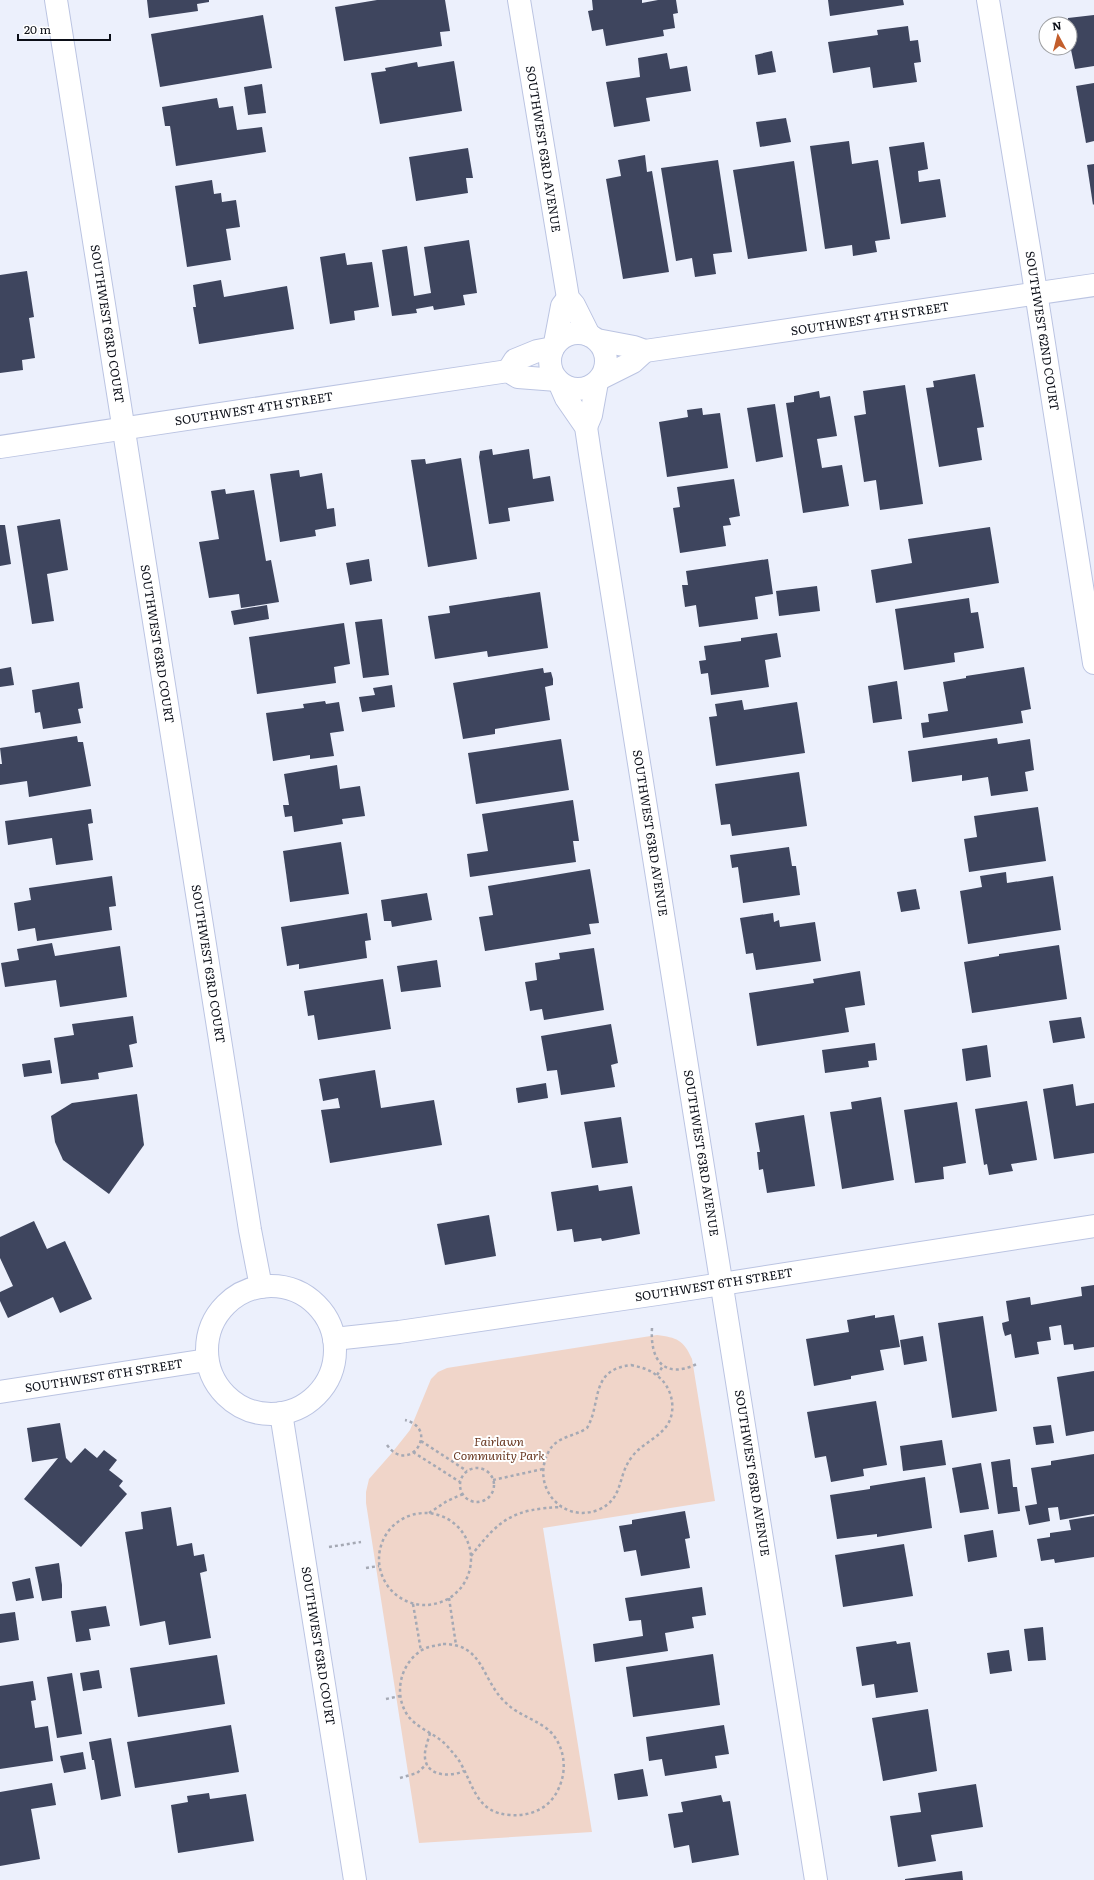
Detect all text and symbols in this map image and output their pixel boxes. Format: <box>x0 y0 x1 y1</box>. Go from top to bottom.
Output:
scale bar <box>18 16 110 42</box>
north arrow <box>1038 16 1078 56</box>
text: N <box>1051 17 1062 34</box>
text: 20 m <box>24 20 51 38</box>
street label: SOUTHWEST 63RD AVENUE <box>522 64 566 234</box>
street label: SOUTHWEST 63RD COURT <box>87 243 129 405</box>
street label: SOUTHWEST 62ND COURT <box>1021 250 1065 412</box>
street label: SOUTHWEST 4TH STREET <box>789 297 950 339</box>
street label: SOUTHWEST 4TH STREET <box>173 387 334 429</box>
street label: SOUTHWEST 63RD COURT <box>137 563 179 725</box>
street label: SOUTHWEST 63RD AVENUE <box>629 748 673 918</box>
street label: SOUTHWEST 63RD COURT <box>188 883 230 1045</box>
street label: SOUTHWEST 63RD AVENUE <box>680 1068 724 1238</box>
street label: SOUTHWEST 6TH STREET <box>633 1263 794 1305</box>
street label: SOUTHWEST 6TH STREET <box>23 1354 184 1396</box>
street label: SOUTHWEST 63RD AVENUE <box>731 1388 775 1558</box>
park label: Fairlawn Community Park <box>453 1432 545 1464</box>
street label: SOUTHWEST 63RD COURT <box>298 1565 340 1727</box>

